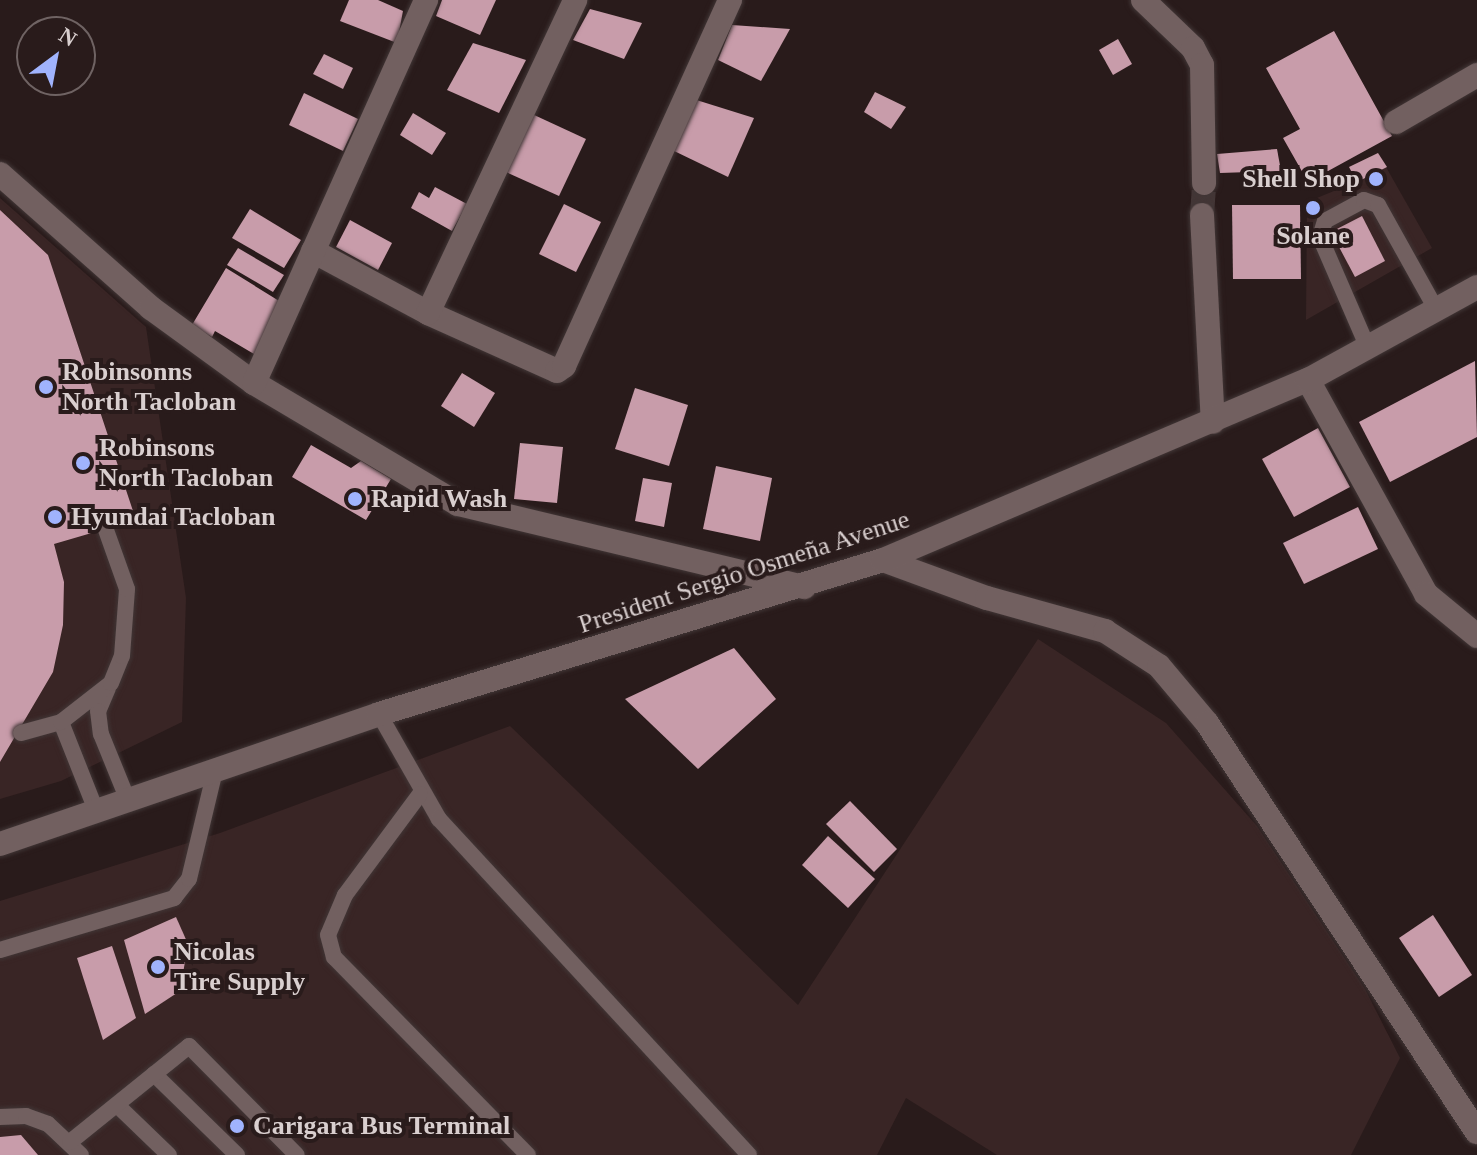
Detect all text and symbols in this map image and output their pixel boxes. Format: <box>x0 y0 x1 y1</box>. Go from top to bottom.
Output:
north arrow <box>16 16 96 96</box>
text: N <box>55 22 81 52</box>
place label: Shell Shop <box>1242 163 1360 195</box>
marker: Shell Shop <box>1367 170 1385 188</box>
marker: Solane <box>1304 199 1322 217</box>
place label: Solane <box>1276 220 1350 252</box>
place label: Robinsonns North Tacloban <box>62 356 237 418</box>
marker: Robinsonns North Tacloban <box>37 378 55 396</box>
place label: Robinsons North Tacloban <box>99 432 274 494</box>
marker: Robinsons North Tacloban <box>74 454 92 472</box>
place label: Rapid Wash <box>371 483 508 515</box>
marker: Rapid Wash <box>346 490 364 508</box>
place label: Hyundai Tacloban <box>71 501 276 533</box>
street label: President Sergio Osmeña Avenue <box>574 503 914 641</box>
marker: Hyundai Tacloban <box>46 508 64 526</box>
place label: Nicolas Tire Supply <box>174 936 305 998</box>
marker: Nicolas Tire Supply <box>149 958 167 976</box>
place label: Carigara Bus Terminal <box>253 1110 511 1142</box>
marker: Carigara Bus Terminal <box>228 1117 246 1135</box>

